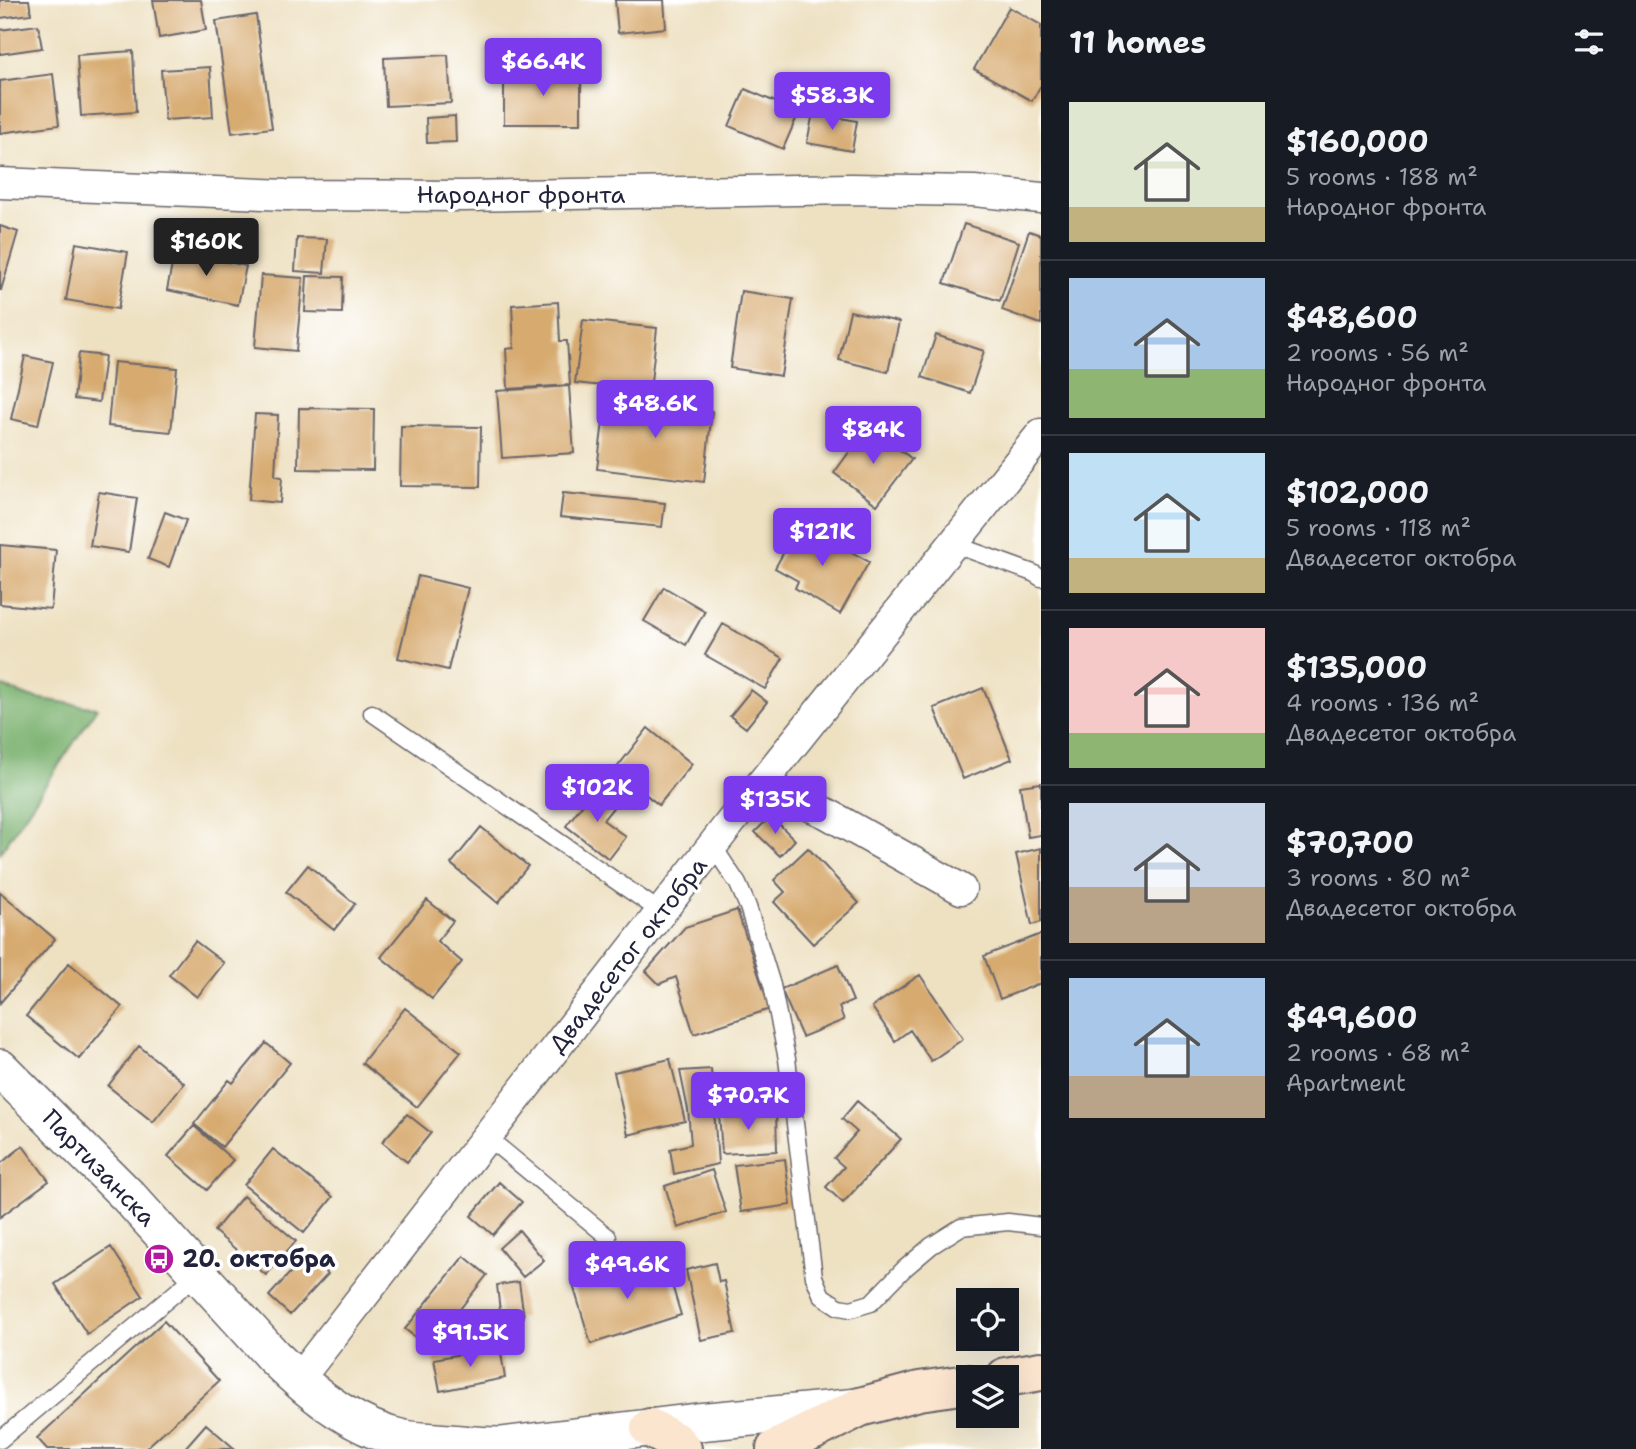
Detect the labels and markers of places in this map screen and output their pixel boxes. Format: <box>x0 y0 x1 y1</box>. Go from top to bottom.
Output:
pin: $66.4K <box>486 38 600 98</box>
pin: $58.3K <box>775 72 889 132</box>
pin: $160K <box>157 218 255 278</box>
pin: $48.6K <box>598 380 712 440</box>
pin: $84K <box>832 406 914 466</box>
pin: $121K <box>773 508 871 568</box>
pin: $102K <box>548 764 646 824</box>
pin: $135K <box>726 776 824 836</box>
pin: $70.7K <box>691 1072 805 1132</box>
bus stop icon: 20. октобра <box>142 1242 176 1276</box>
pin: $49.6K <box>570 1242 684 1301</box>
place label: 20. октобра <box>182 1243 336 1275</box>
pin: $91.5K <box>413 1310 527 1369</box>

